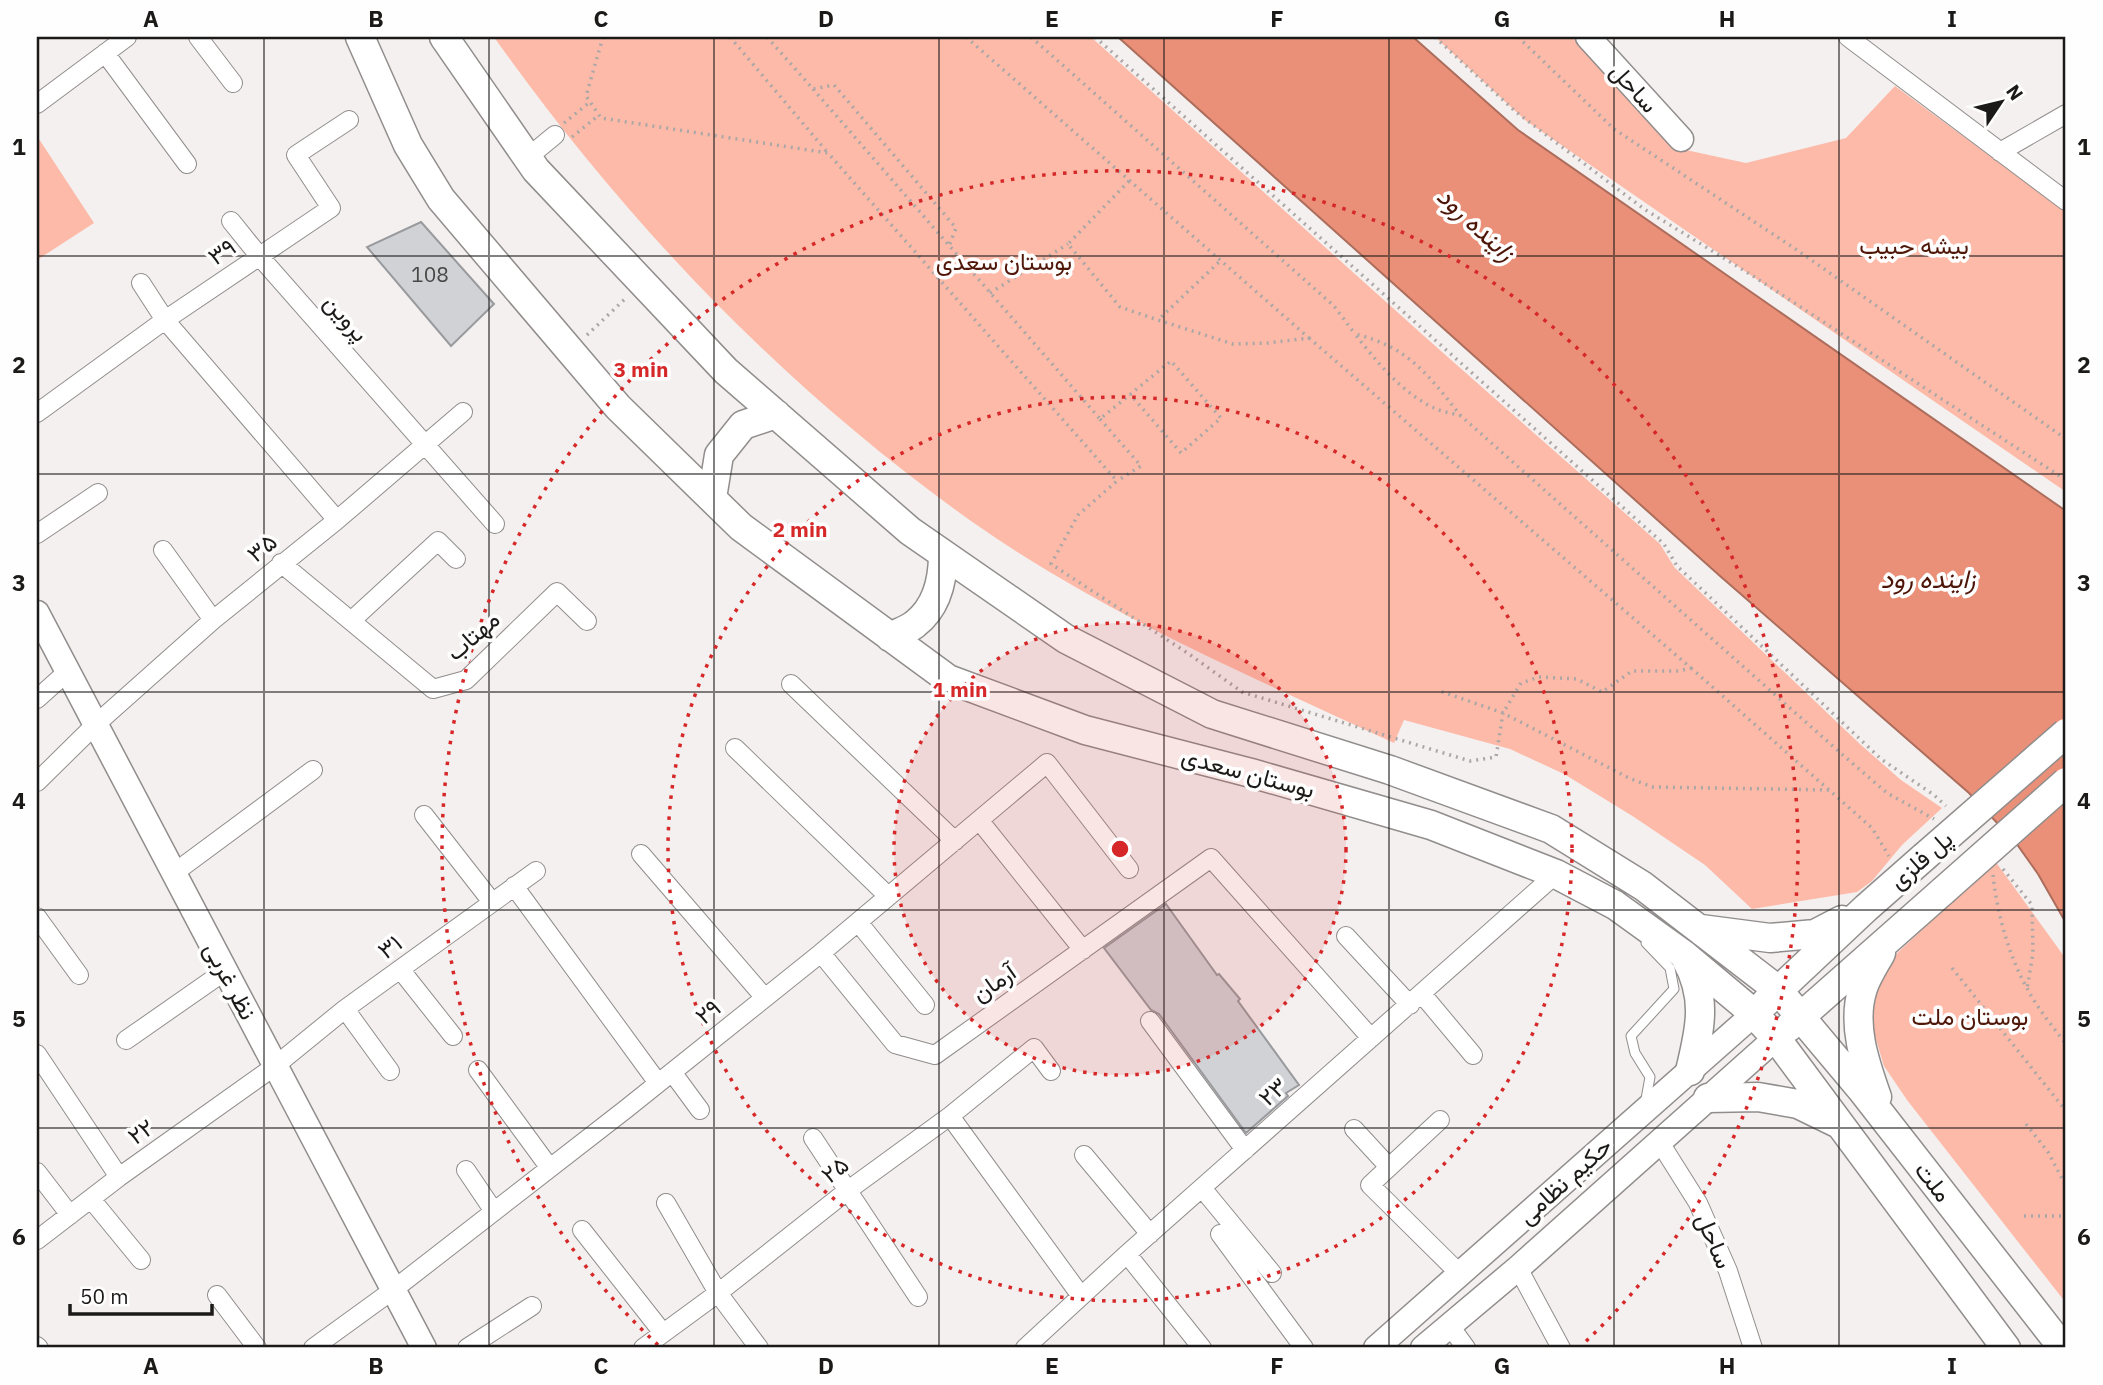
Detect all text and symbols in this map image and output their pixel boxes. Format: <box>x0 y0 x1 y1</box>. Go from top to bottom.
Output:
text: A <box>143 3 159 33</box>
text: B <box>368 3 384 33</box>
text: C <box>594 3 609 33</box>
text: D <box>818 3 834 33</box>
text: E <box>1045 3 1059 33</box>
text: F <box>1270 3 1284 33</box>
text: G <box>1494 3 1510 33</box>
text: H <box>1719 3 1735 33</box>
text: I <box>1947 3 1957 33</box>
street label: ساحل <box>1604 55 1666 119</box>
north arrow <box>1966 66 2036 136</box>
text: N <box>2001 80 2029 105</box>
text: 1 <box>12 131 26 161</box>
text: 1 <box>2077 131 2091 161</box>
water label: زاینده رود <box>1430 179 1524 269</box>
park label: بیشه حبیب <box>1859 229 1969 261</box>
street label: ۳۹ <box>201 230 242 272</box>
park label: بوستان سعدی <box>936 245 1072 277</box>
house number: 108 <box>411 260 449 288</box>
street label: پروین <box>316 287 376 349</box>
text: 2 <box>12 349 26 379</box>
text: 2 <box>2077 349 2091 379</box>
text: 3 min <box>614 355 668 383</box>
text: 2 min <box>773 515 827 543</box>
street label: ۳۵ <box>240 525 283 569</box>
water label: زاینده رود <box>1881 561 1976 595</box>
text: 3 <box>12 567 26 597</box>
text: 3 <box>2077 567 2091 597</box>
street label: مهتاب <box>439 603 506 667</box>
text: 1 min <box>933 675 987 703</box>
street label: بوستان سعدی <box>1178 739 1318 805</box>
text: 4 <box>12 785 26 815</box>
text: 4 <box>2077 785 2091 815</box>
street label: پل فلزی <box>1882 823 1960 897</box>
centre of rings <box>1108 837 1132 861</box>
street label: ۳۱ <box>371 927 408 966</box>
street label: نظر غربی <box>197 936 265 1025</box>
street label: آرمان <box>965 954 1024 1009</box>
street label: ۲۹ <box>688 991 727 1031</box>
park label: بوستان ملت <box>1912 1000 2028 1032</box>
text: 5 <box>12 1003 26 1033</box>
text: 5 <box>2077 1003 2091 1033</box>
street label: ۲۳ <box>1251 1070 1294 1113</box>
street label: ۲۲ <box>121 1111 160 1151</box>
street label: حکیم نظامی <box>1510 1130 1619 1232</box>
street label: ۲۵ <box>814 1148 855 1190</box>
street label: ملت <box>1908 1155 1960 1208</box>
street label: ساحل <box>1689 1208 1741 1273</box>
text: 6 <box>12 1221 26 1251</box>
text: 6 <box>2077 1221 2091 1251</box>
scale bar <box>70 1273 212 1317</box>
text: 50 m <box>80 1282 129 1310</box>
text: A <box>143 1350 159 1380</box>
text: B <box>368 1350 384 1380</box>
text: C <box>594 1350 609 1380</box>
text: D <box>818 1350 834 1380</box>
text: E <box>1045 1350 1059 1380</box>
text: F <box>1270 1350 1284 1380</box>
text: G <box>1494 1350 1510 1380</box>
text: H <box>1719 1350 1735 1380</box>
text: I <box>1947 1350 1957 1380</box>

